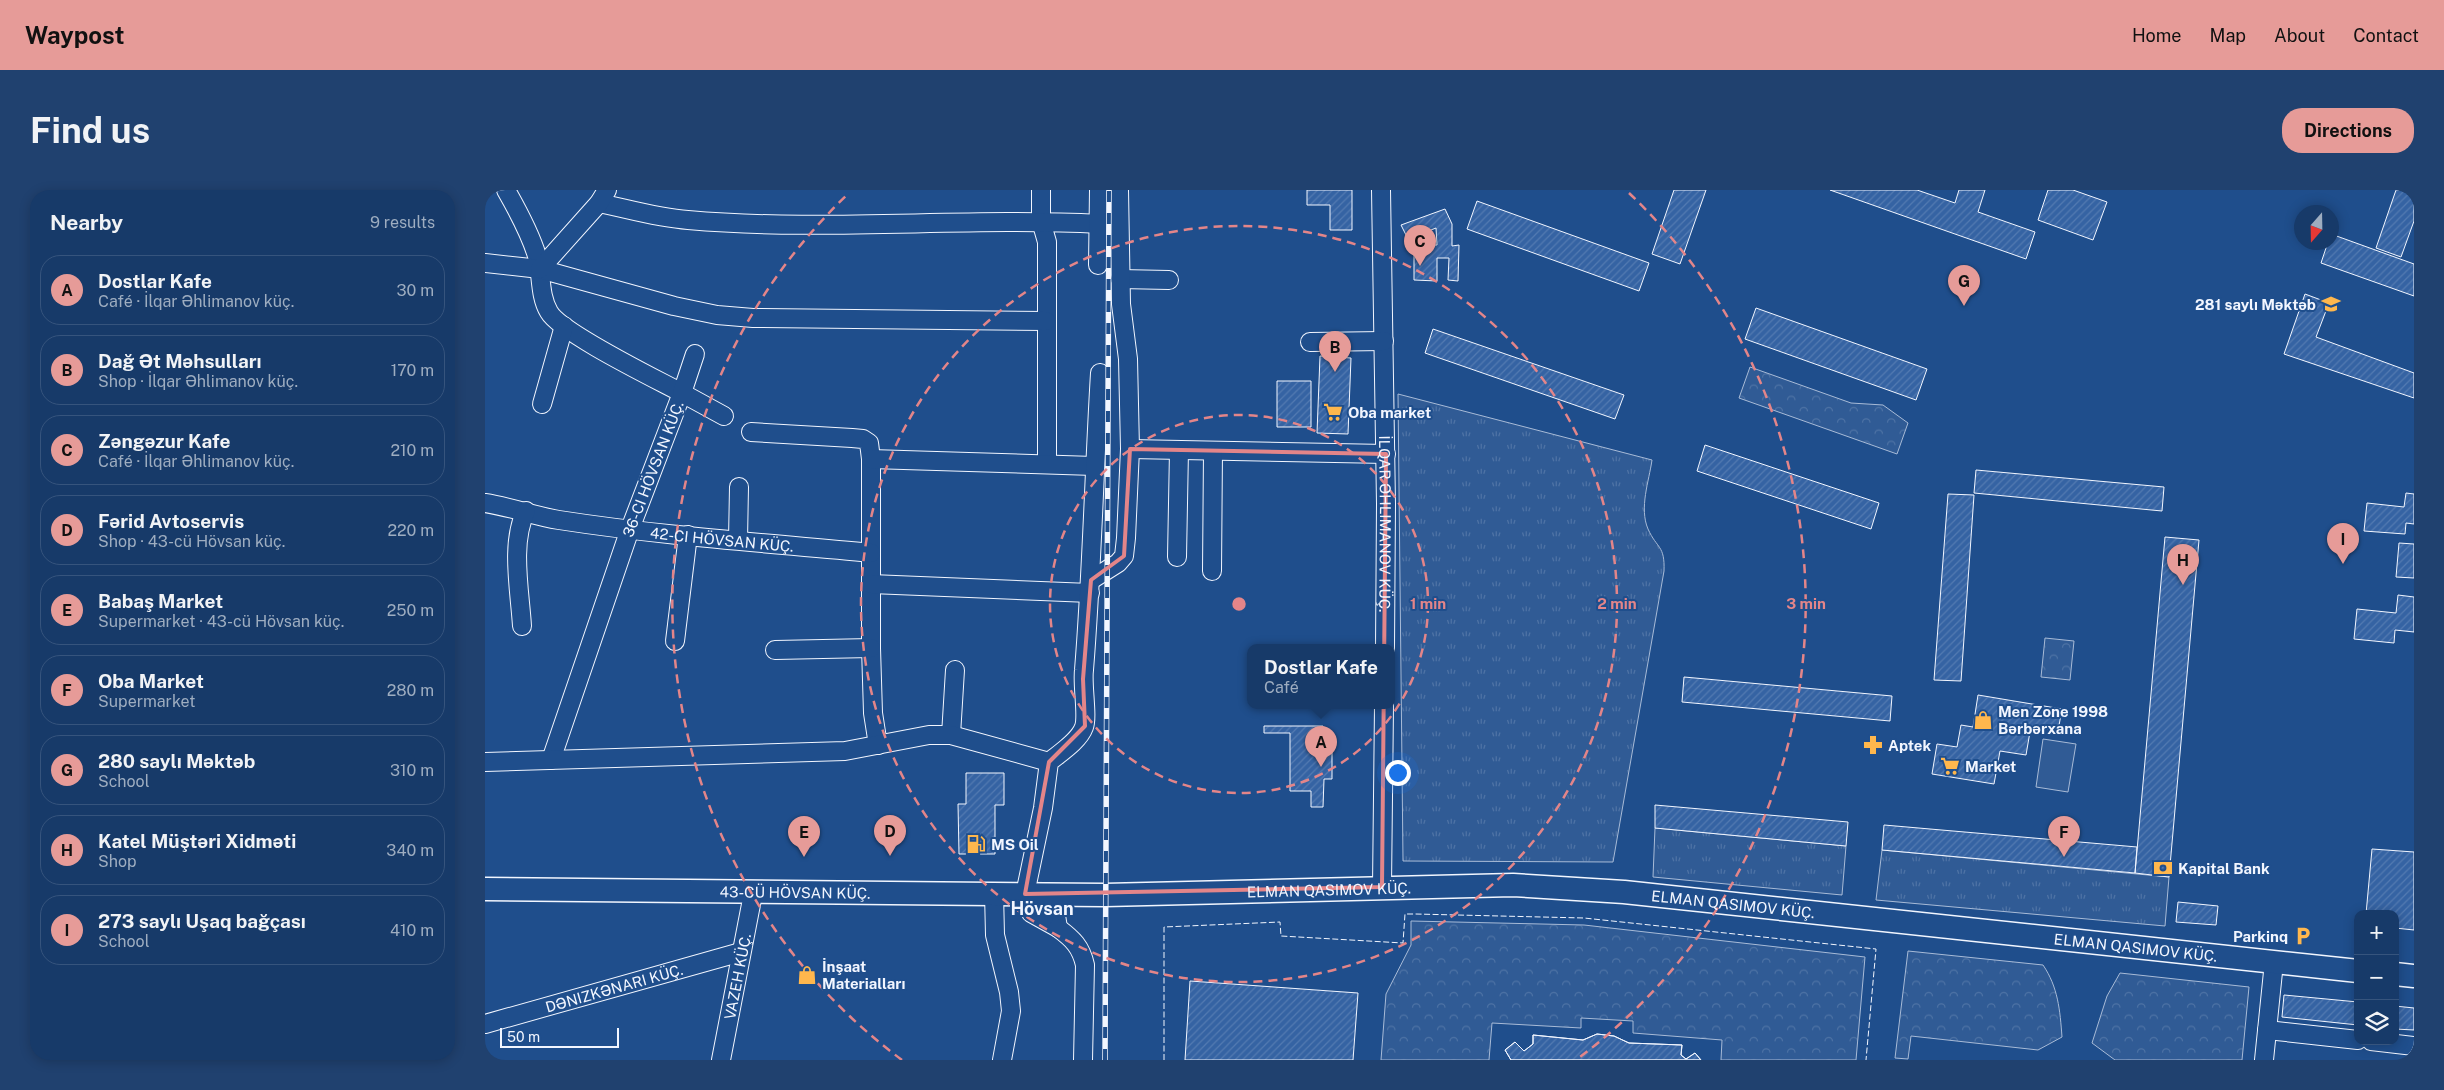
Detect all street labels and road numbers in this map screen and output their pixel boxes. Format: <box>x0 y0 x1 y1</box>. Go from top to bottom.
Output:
street label: 36-CI HÖVSAN KÜÇ. <box>618 398 687 539</box>
street label: İLQAR ƏHLIMANOV KÜÇ. <box>1376 435 1395 613</box>
street label: 42-CI HÖVSAN KÜÇ. <box>649 524 794 554</box>
street label: ELMAN QASIMOV KÜÇ. <box>1247 878 1411 900</box>
street label: 43-CÜ HÖVSAN KÜÇ. <box>720 882 870 901</box>
street label: ELMAN QASIMOV KÜÇ. <box>1650 886 1816 921</box>
street label: ELMAN QASIMOV KÜÇ. <box>2053 930 2218 964</box>
street label: VAZEH KÜÇ. <box>720 932 754 1021</box>
street label: DƏNIZKƏNARI KÜÇ. <box>543 960 685 1015</box>

